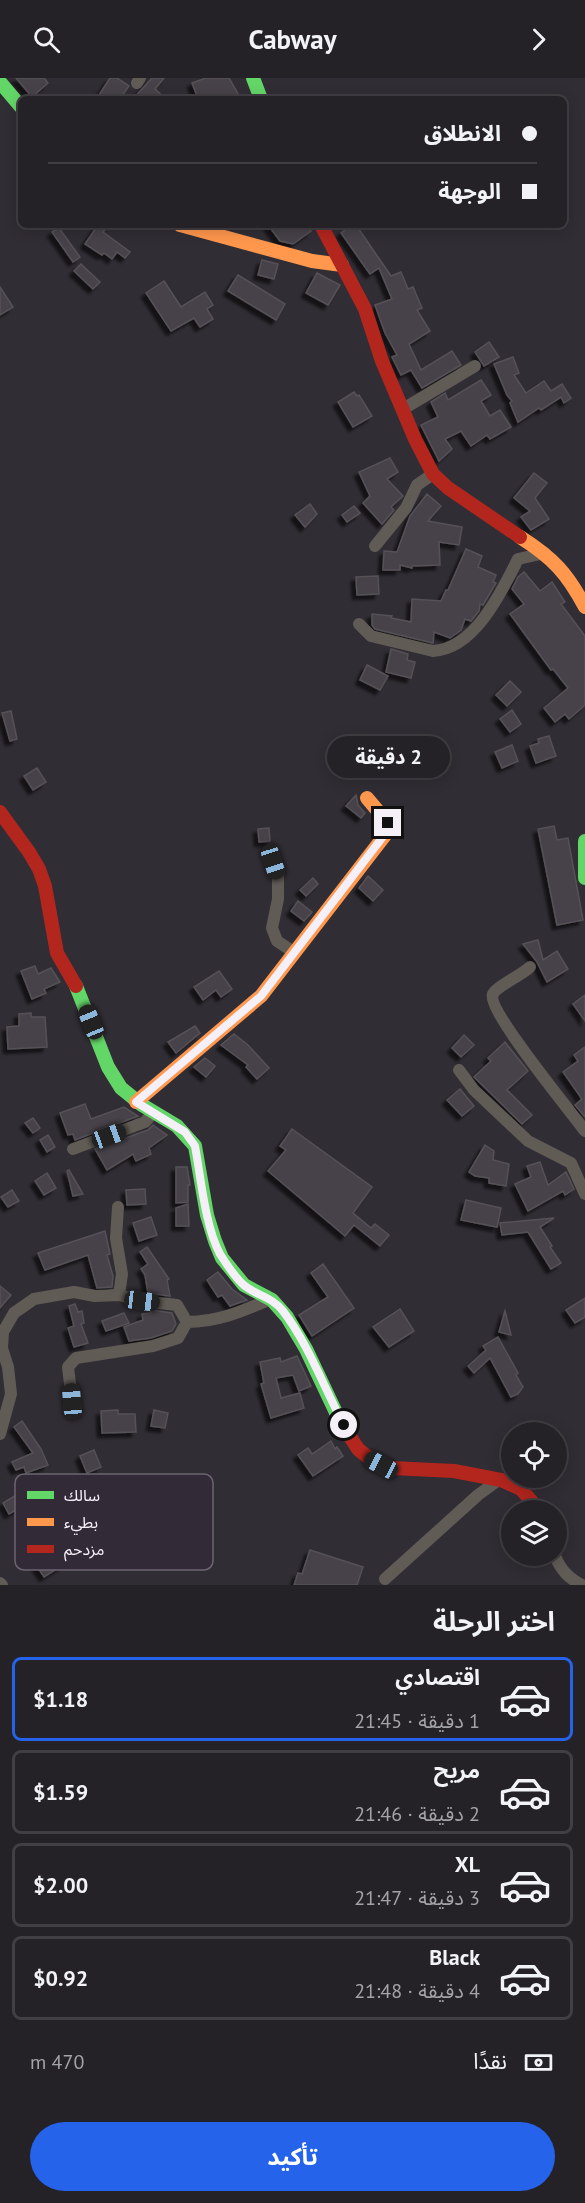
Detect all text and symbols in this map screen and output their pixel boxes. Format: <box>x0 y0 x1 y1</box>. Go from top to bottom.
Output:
text: Cabway <box>248 22 337 56</box>
icon: search <box>30 23 63 56</box>
icon: forward <box>522 23 555 56</box>
text: الانطلاق <box>424 119 501 147</box>
text: الوجهة <box>438 177 501 205</box>
callout: 2 دقيقة <box>326 736 450 778</box>
text: 2 دقيقة <box>355 744 422 770</box>
route end <box>374 809 401 836</box>
car <box>259 842 287 882</box>
car <box>76 1002 106 1042</box>
car <box>89 1121 129 1151</box>
car <box>123 1290 161 1312</box>
car <box>61 1382 83 1420</box>
route start <box>330 1411 357 1438</box>
map controls <box>501 1422 567 1566</box>
button: locate <box>501 1422 567 1488</box>
car <box>361 1449 401 1481</box>
legend <box>15 1474 213 1570</box>
text: سالك <box>64 1485 100 1505</box>
button: layers <box>501 1500 567 1566</box>
text: بطيء <box>64 1512 98 1535</box>
text: مزدحم <box>64 1539 104 1562</box>
text: اختر الرحلة <box>433 1604 555 1638</box>
text: اقتصادي <box>395 1663 480 1691</box>
icon: car <box>498 1672 552 1726</box>
text: $1.18 <box>33 1685 88 1713</box>
text: 1 دقيقة · 21:45 <box>354 1708 480 1734</box>
text: مريح <box>434 1756 480 1784</box>
icon: car <box>498 1765 552 1819</box>
text: $1.59 <box>33 1778 88 1806</box>
text: 2 دقيقة · 21:46 <box>354 1801 480 1827</box>
text: XL <box>455 1850 480 1878</box>
icon: car <box>498 1858 552 1912</box>
text: $2.00 <box>33 1871 88 1899</box>
text: 3 دقيقة · 21:47 <box>354 1885 480 1911</box>
text: Black <box>429 1943 480 1971</box>
icon: car <box>498 1951 552 2005</box>
text: $0.92 <box>33 1964 88 1992</box>
text: 4 دقيقة · 21:48 <box>354 1978 480 2004</box>
icon: cash <box>522 2046 555 2079</box>
text: نقدًا <box>473 2047 507 2075</box>
text: 470 m <box>30 2049 84 2075</box>
button: تأكيد <box>30 2122 555 2191</box>

